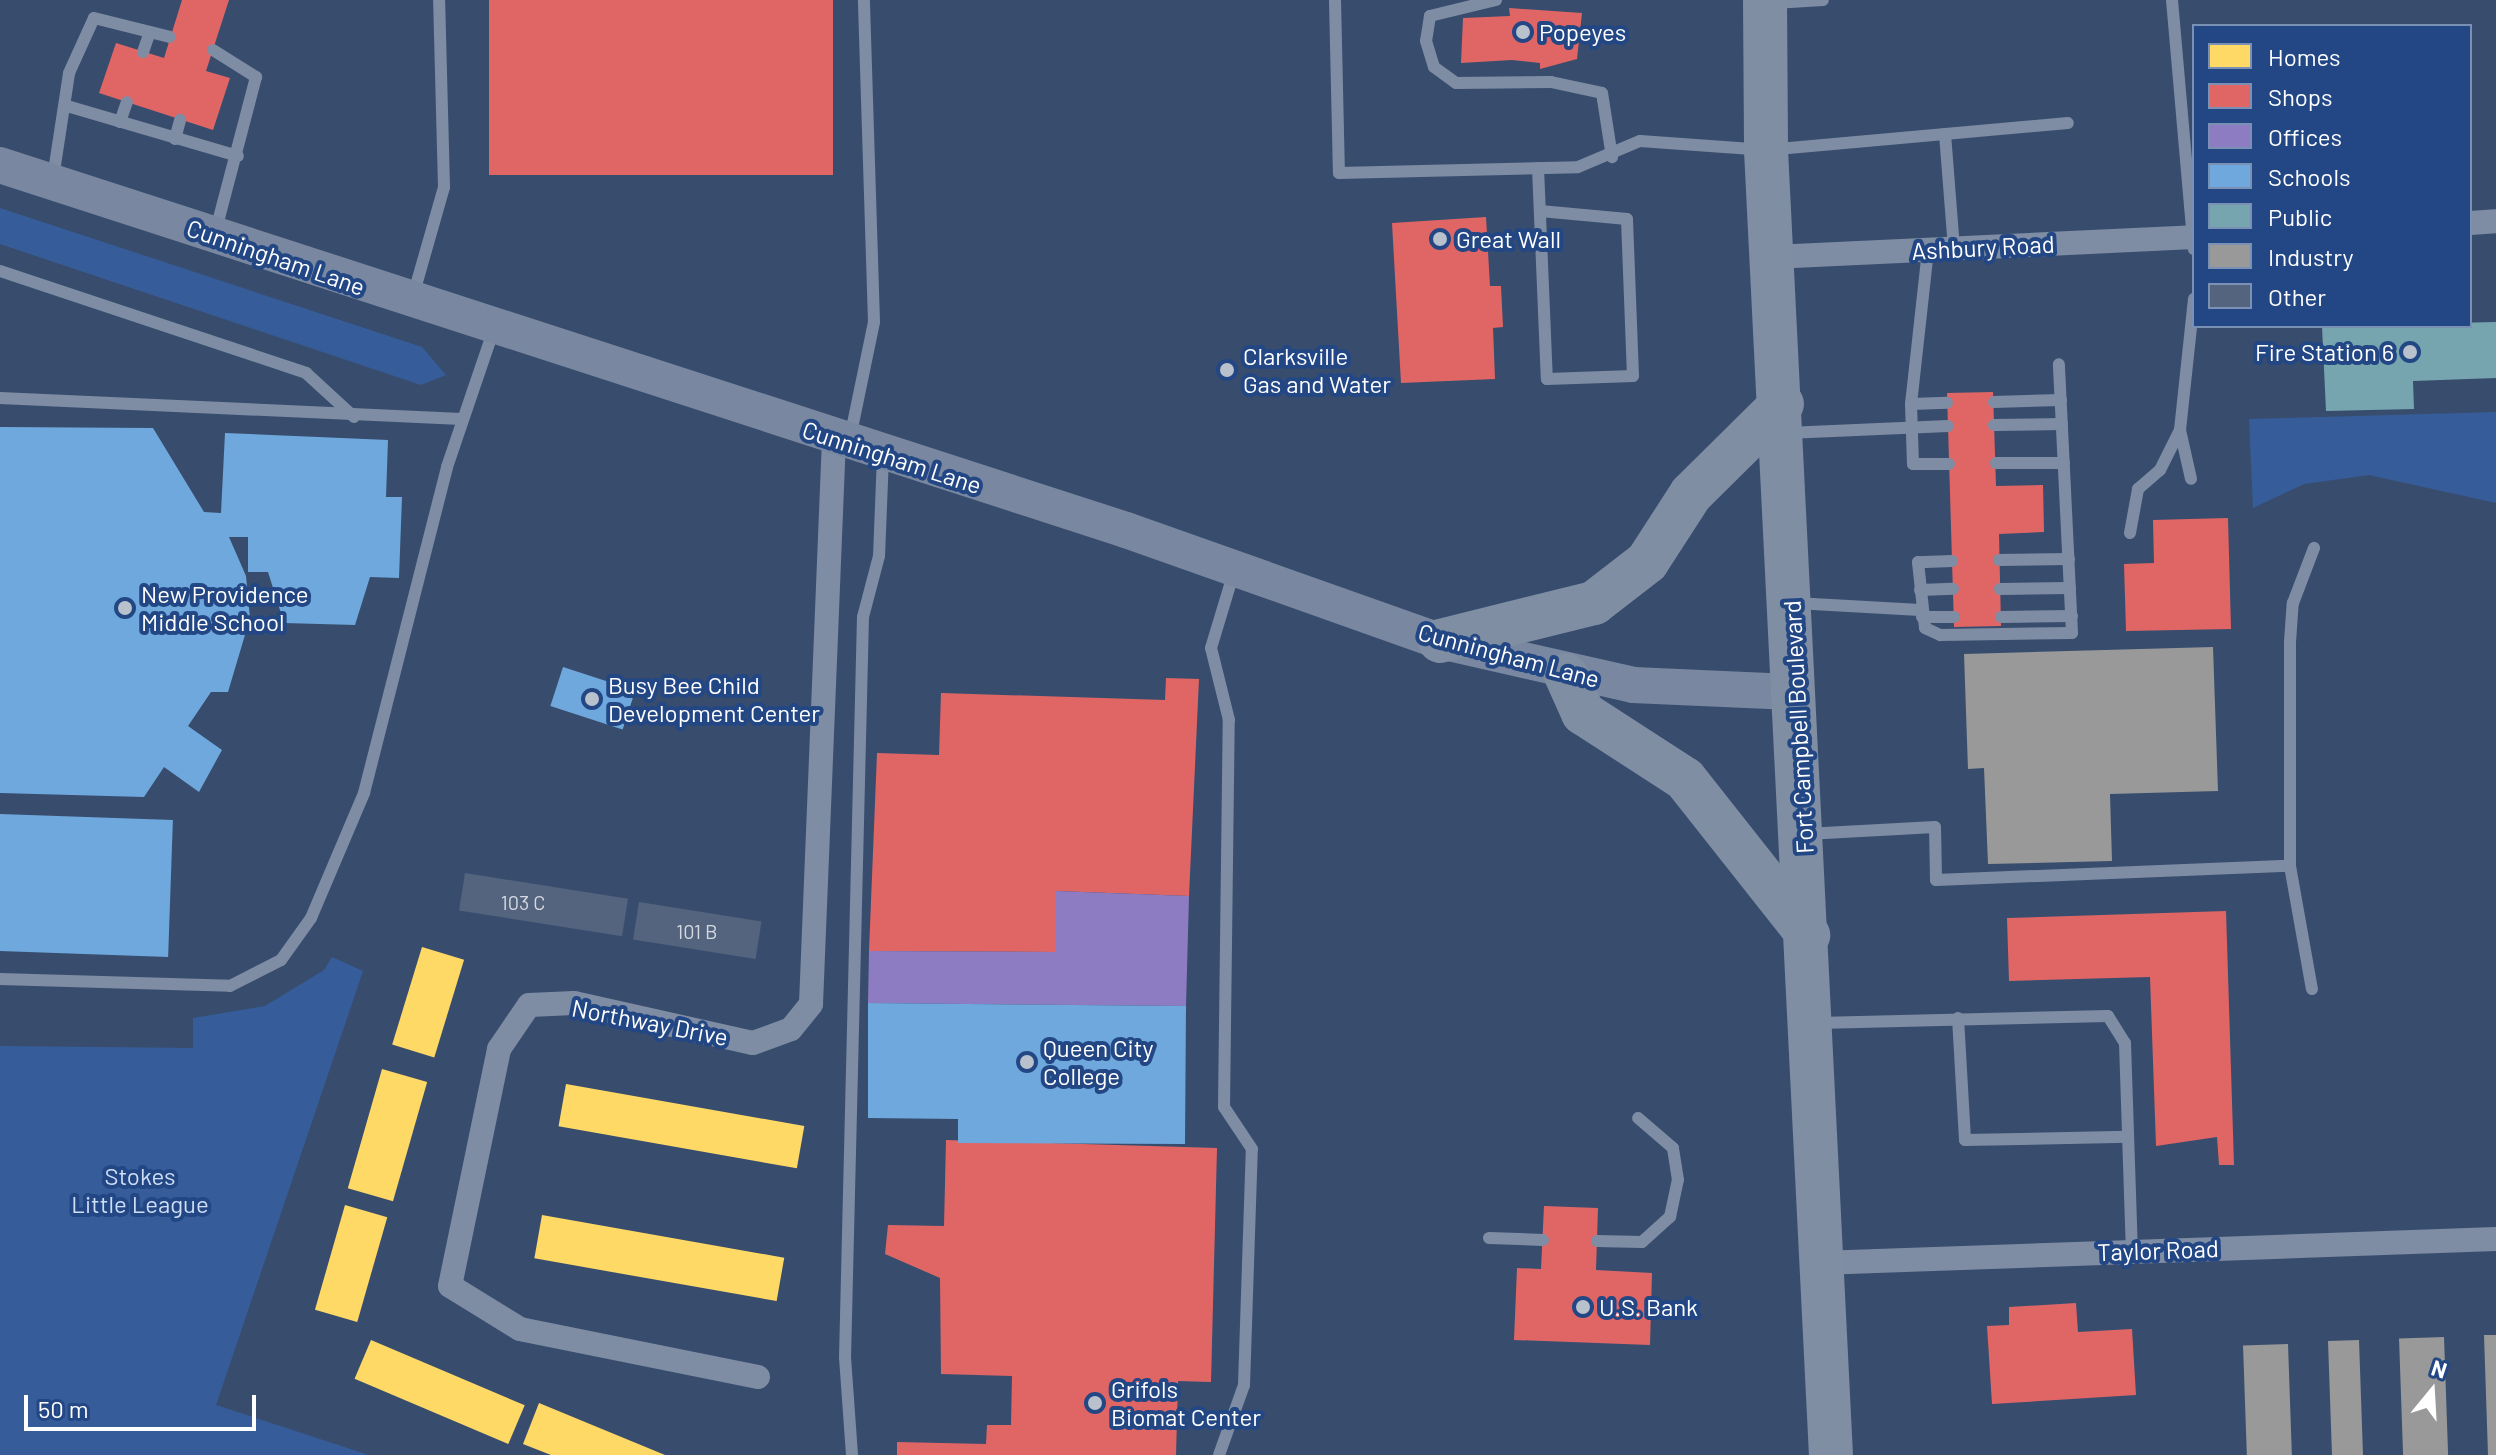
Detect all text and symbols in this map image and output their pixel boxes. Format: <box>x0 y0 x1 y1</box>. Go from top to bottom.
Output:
place label: Popeyes <box>1539 18 1626 46</box>
marker: Popeyes <box>1514 23 1532 41</box>
legend <box>2192 24 2472 328</box>
text: Homes <box>2268 42 2341 71</box>
text: Shops <box>2268 82 2333 111</box>
text: Offices <box>2268 122 2342 151</box>
text: Schools <box>2268 162 2351 191</box>
text: Public <box>2268 202 2332 231</box>
street label: Cunningham Lane <box>183 213 369 301</box>
place label: Great Wall <box>1456 225 1561 253</box>
street label: Ashbury Road <box>1911 229 2055 265</box>
marker: Great Wall <box>1431 230 1449 248</box>
text: Industry <box>2268 242 2354 271</box>
text: Other <box>2268 282 2326 311</box>
place label: Fire Station 6 <box>2255 338 2394 366</box>
place label: Clarksville Gas and Water <box>1243 342 1391 398</box>
marker: Fire Station 6 <box>2401 343 2419 361</box>
marker: Clarksville Gas and Water <box>1218 361 1236 379</box>
street label: Cunningham Lane <box>799 414 985 500</box>
place label: New Providence Middle School <box>141 580 309 636</box>
marker: New Providence Middle School <box>116 599 134 617</box>
street label: Fort Campbell Boulevard <box>1777 600 1819 854</box>
street label: Cunningham Lane <box>1415 617 1603 693</box>
place label: Busy Bee Child Development Center <box>608 671 820 727</box>
marker: Busy Bee Child Development Center <box>583 690 601 708</box>
house number: 103 C <box>501 890 545 914</box>
house number: 101 B <box>676 919 718 943</box>
street label: Northway Drive <box>570 993 730 1051</box>
place label: Queen City College <box>1043 1034 1153 1090</box>
marker: Queen City College <box>1018 1053 1036 1071</box>
park label: Stokes Little League <box>71 1162 209 1218</box>
street label: Taylor Road <box>2097 1233 2219 1267</box>
place label: U.S. Bank <box>1599 1293 1698 1321</box>
marker: U.S. Bank <box>1574 1298 1592 1316</box>
north arrow <box>2392 1351 2472 1431</box>
text: N <box>2428 1354 2450 1383</box>
place label: Grifols Biomat Center <box>1111 1375 1261 1431</box>
scale bar <box>28 1379 260 1429</box>
text: 50 m <box>38 1394 89 1423</box>
marker: Grifols Biomat Center <box>1086 1394 1104 1412</box>

